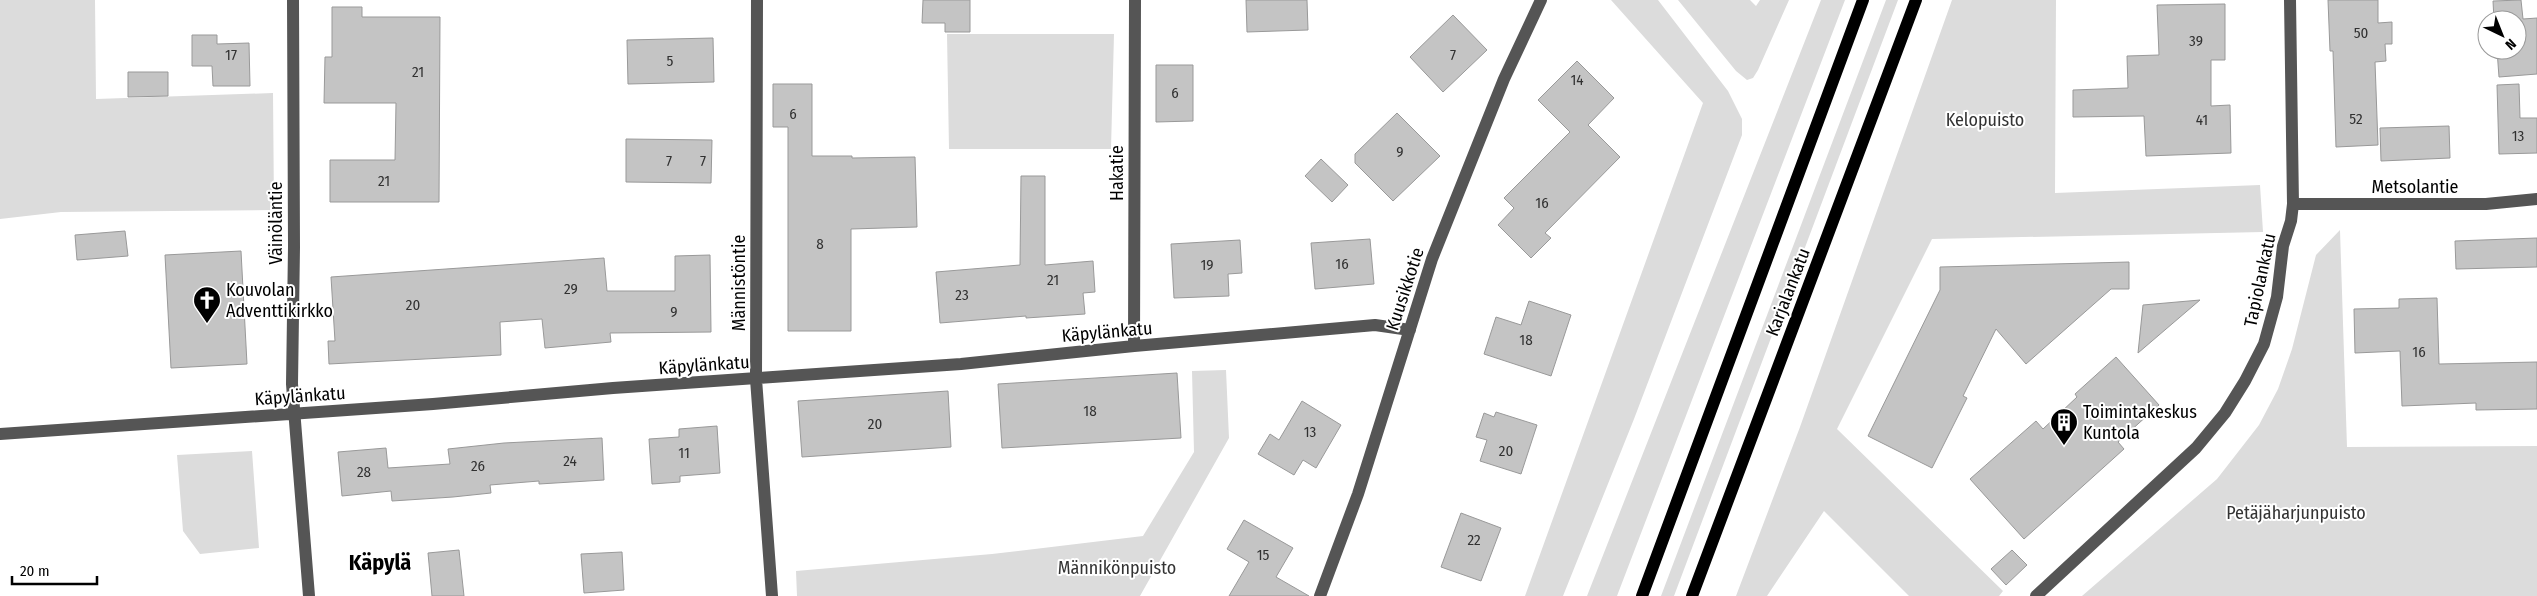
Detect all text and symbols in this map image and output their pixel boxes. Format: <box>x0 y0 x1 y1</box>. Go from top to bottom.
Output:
north arrow <box>2477 10 2527 60</box>
house number: 50 <box>2354 24 2368 42</box>
house number: 39 <box>2189 32 2203 50</box>
text: N <box>2502 35 2519 53</box>
house number: 17 <box>225 46 237 64</box>
house number: 7 <box>1450 46 1456 64</box>
house number: 5 <box>667 52 674 70</box>
house number: 21 <box>412 63 424 81</box>
house number: 14 <box>1570 71 1584 89</box>
house number: 6 <box>1171 84 1179 102</box>
house number: 6 <box>789 105 797 123</box>
park label: Kelopuisto <box>1946 109 2024 131</box>
house number: 52 <box>2349 110 2363 128</box>
house number: 41 <box>2196 111 2208 129</box>
house number: 13 <box>2512 127 2525 145</box>
house number: 9 <box>1396 143 1404 161</box>
street label: Hakatie <box>1106 145 1128 201</box>
house number: 7 <box>666 152 672 170</box>
house number: 7 <box>700 152 706 170</box>
house number: 21 <box>378 172 390 190</box>
street label: Metsolantie <box>2371 176 2459 198</box>
street label: Väinöläntie <box>265 181 287 265</box>
house number: 16 <box>1535 194 1549 212</box>
street label: Tapiolankatu <box>2239 231 2281 329</box>
street label: Männistöntie <box>728 235 750 331</box>
house number: 8 <box>816 235 824 253</box>
street label: Kuusikkotie <box>1381 245 1429 333</box>
street label: Karjalankatu <box>1761 245 1815 339</box>
house number: 16 <box>1335 255 1349 273</box>
house number: 19 <box>1200 256 1214 274</box>
house number: 21 <box>1047 271 1059 289</box>
place label: Kouvolan Adventtikirkko <box>226 279 333 322</box>
house number: 29 <box>564 280 578 298</box>
church icon: Kouvolan Adventtikirkko <box>192 285 222 324</box>
house number: 23 <box>955 286 969 304</box>
house number: 20 <box>406 296 420 314</box>
house number: 9 <box>670 303 678 321</box>
street label: Käpylänkatu <box>1061 317 1153 347</box>
house number: 18 <box>1519 331 1533 349</box>
house number: 16 <box>2412 343 2426 361</box>
street label: Käpylänkatu <box>658 351 750 379</box>
street label: Käpylänkatu <box>254 382 346 410</box>
place label: Toimintakeskus Kuntola <box>2083 401 2197 444</box>
house number: 18 <box>1083 402 1097 420</box>
building icon: Toimintakeskus Kuntola <box>2049 407 2079 446</box>
house number: 20 <box>868 415 882 433</box>
house number: 13 <box>1304 423 1317 441</box>
house number: 20 <box>1499 442 1513 460</box>
house number: 11 <box>678 444 690 462</box>
house number: 24 <box>563 452 577 470</box>
house number: 26 <box>471 457 485 475</box>
house number: 28 <box>357 463 371 481</box>
park label: Petäjäharjunpuisto <box>2226 502 2366 524</box>
house number: 22 <box>1467 531 1481 549</box>
house number: 15 <box>1257 546 1269 564</box>
district label: Käpylä <box>349 549 411 576</box>
scale bar <box>12 554 98 586</box>
park label: Männikönpuisto <box>1058 557 1176 579</box>
text: 20 m <box>20 562 50 580</box>

